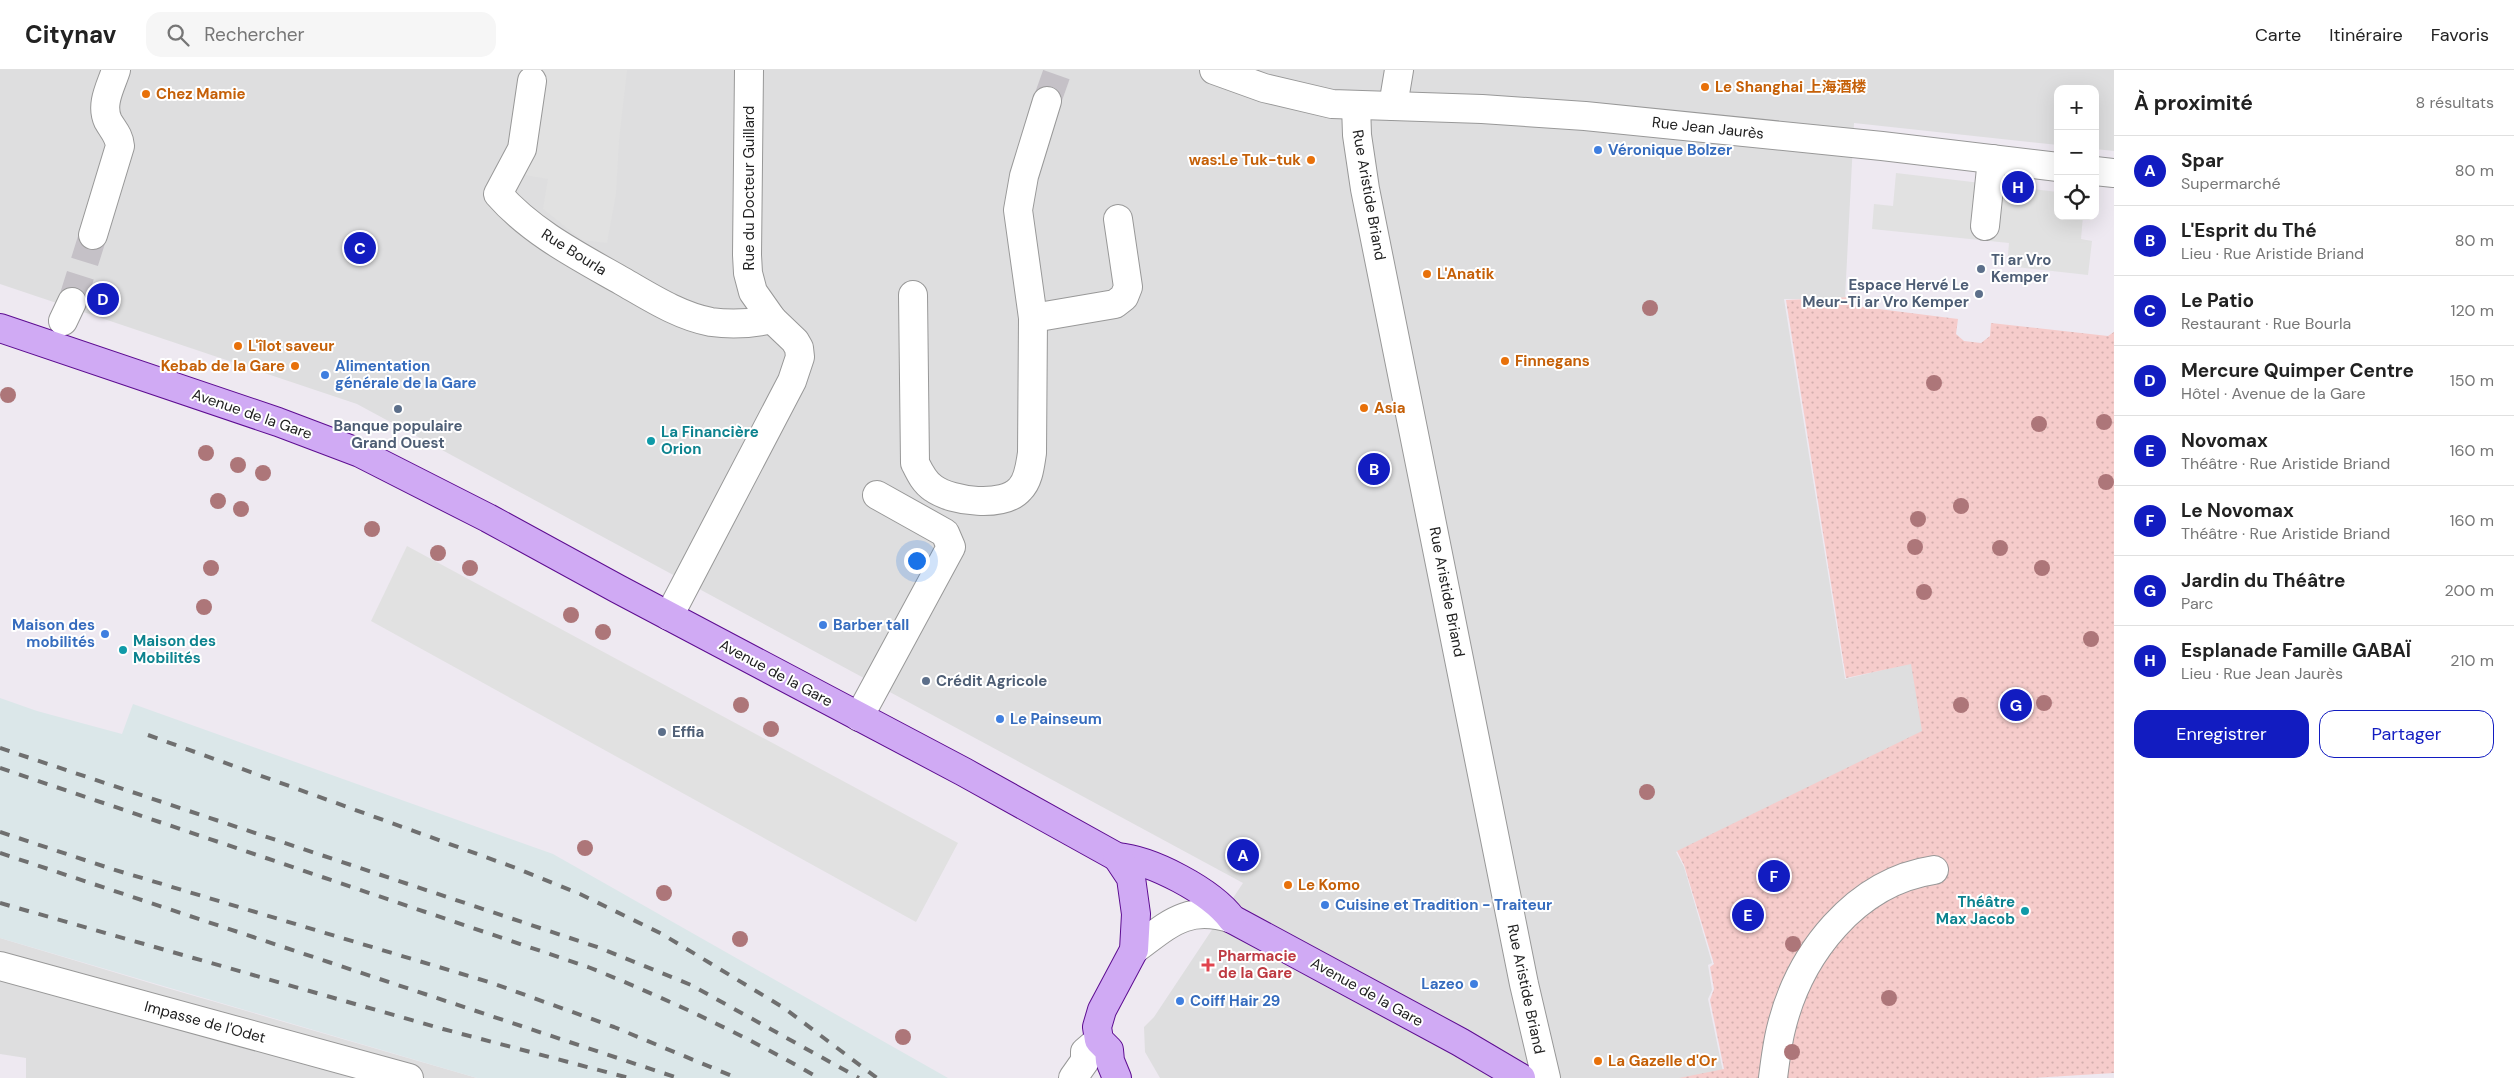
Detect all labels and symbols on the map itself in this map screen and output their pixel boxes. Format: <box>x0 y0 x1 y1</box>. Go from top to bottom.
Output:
place label: Le Shanghai 上海酒楼 <box>1715 77 1867 97</box>
marker: Le Shanghai 上海酒楼 <box>1699 81 1711 93</box>
place label: Chez Mamie <box>156 84 246 104</box>
marker: Chez Mamie <box>140 88 152 100</box>
street label: Rue du Docteur Guillard <box>739 105 759 271</box>
street label: Rue Jean Jaurès <box>1651 112 1765 144</box>
street label: Rue Aristide Briand <box>1348 128 1390 262</box>
place label: Véronique Bolzer <box>1608 140 1732 160</box>
marker: Véronique Bolzer <box>1592 144 1604 156</box>
place label: was:Le Tuk-tuk <box>1189 150 1301 170</box>
marker: was:Le Tuk-tuk <box>1305 154 1317 166</box>
pin: H <box>2002 168 2034 206</box>
street label: Rue Bourla <box>537 224 611 280</box>
pin: C <box>344 229 376 267</box>
place label: Ti ar Vro Kemper <box>1991 250 2051 287</box>
marker: Ti ar Vro Kemper <box>1975 263 1987 275</box>
place label: L'Anatik <box>1437 264 1495 284</box>
marker: L'Anatik <box>1421 268 1433 280</box>
place label: Espace Hervé Le Meur-Ti ar Vro Kemper <box>1802 275 1969 312</box>
pin: D <box>87 280 119 318</box>
marker: Espace Hervé Le Meur-Ti ar Vro Kemper <box>1973 288 1985 300</box>
place label: L'îlot saveur <box>248 336 334 356</box>
marker: L'îlot saveur <box>232 340 244 352</box>
place label: Finnegans <box>1515 351 1590 371</box>
marker: Finnegans <box>1499 355 1511 367</box>
place label: Kebab de la Gare <box>161 356 285 376</box>
place label: Alimentation générale de la Gare <box>335 356 477 393</box>
marker: Kebab de la Gare <box>289 360 301 372</box>
marker: Alimentation générale de la Gare <box>319 369 331 381</box>
street label: Avenue de la Gare <box>189 384 315 444</box>
place label: Asia <box>1374 398 1406 418</box>
marker: Asia <box>1358 402 1370 414</box>
marker: Banque populaire Grand Ouest <box>392 403 404 415</box>
place label: Banque populaire Grand Ouest <box>333 416 463 453</box>
place label: La Financière Orion <box>661 422 759 459</box>
marker: La Financière Orion <box>645 435 657 447</box>
pin: B <box>1358 450 1390 488</box>
street label: Rue Aristide Briand <box>1425 525 1469 659</box>
your location <box>904 548 930 574</box>
place label: Maison des mobilités <box>12 615 95 652</box>
place label: Barber tall <box>833 615 909 635</box>
marker: Barber tall <box>817 619 829 631</box>
marker: Maison des mobilités <box>99 628 111 640</box>
place label: Maison des Mobilités <box>133 631 216 668</box>
street label: Avenue de la Gare <box>716 635 836 711</box>
marker: Maison des Mobilités <box>117 644 129 656</box>
place label: Crédit Agricole <box>936 671 1047 691</box>
marker: Crédit Agricole <box>920 675 932 687</box>
pin: G <box>2000 686 2032 724</box>
place label: Le Painseum <box>1010 709 1102 729</box>
marker: Le Painseum <box>994 713 1006 725</box>
place label: Effia <box>672 722 704 742</box>
marker: Effia <box>656 726 668 738</box>
pin: A <box>1227 836 1259 874</box>
pin: F <box>1758 857 1790 895</box>
place label: Le Komo <box>1298 875 1360 895</box>
marker: Le Komo <box>1282 879 1294 891</box>
place label: Théâtre Max Jacob <box>1936 892 2015 929</box>
place label: Cuisine et Tradition - Traiteur <box>1335 895 1552 915</box>
pin: E <box>1732 896 1764 934</box>
marker: Cuisine et Tradition - Traiteur <box>1319 899 1331 911</box>
marker: Théâtre Max Jacob <box>2019 905 2031 917</box>
street label: Rue Aristide Briand <box>1502 922 1550 1056</box>
place label: Pharmacie de la Gare <box>1218 946 1297 983</box>
street label: Avenue de la Gare <box>1307 953 1427 1031</box>
marker: Pharmacie de la Gare <box>1202 959 1214 971</box>
place label: Lazeo <box>1421 974 1464 994</box>
marker: Lazeo <box>1468 978 1480 990</box>
place label: Coiff Hair 29 <box>1190 991 1280 1011</box>
marker: Coiff Hair 29 <box>1174 995 1186 1007</box>
street label: Impasse de l'Odet <box>142 996 268 1048</box>
place label: La Gazelle d'Or <box>1608 1051 1717 1071</box>
marker: La Gazelle d'Or <box>1592 1055 1604 1067</box>

